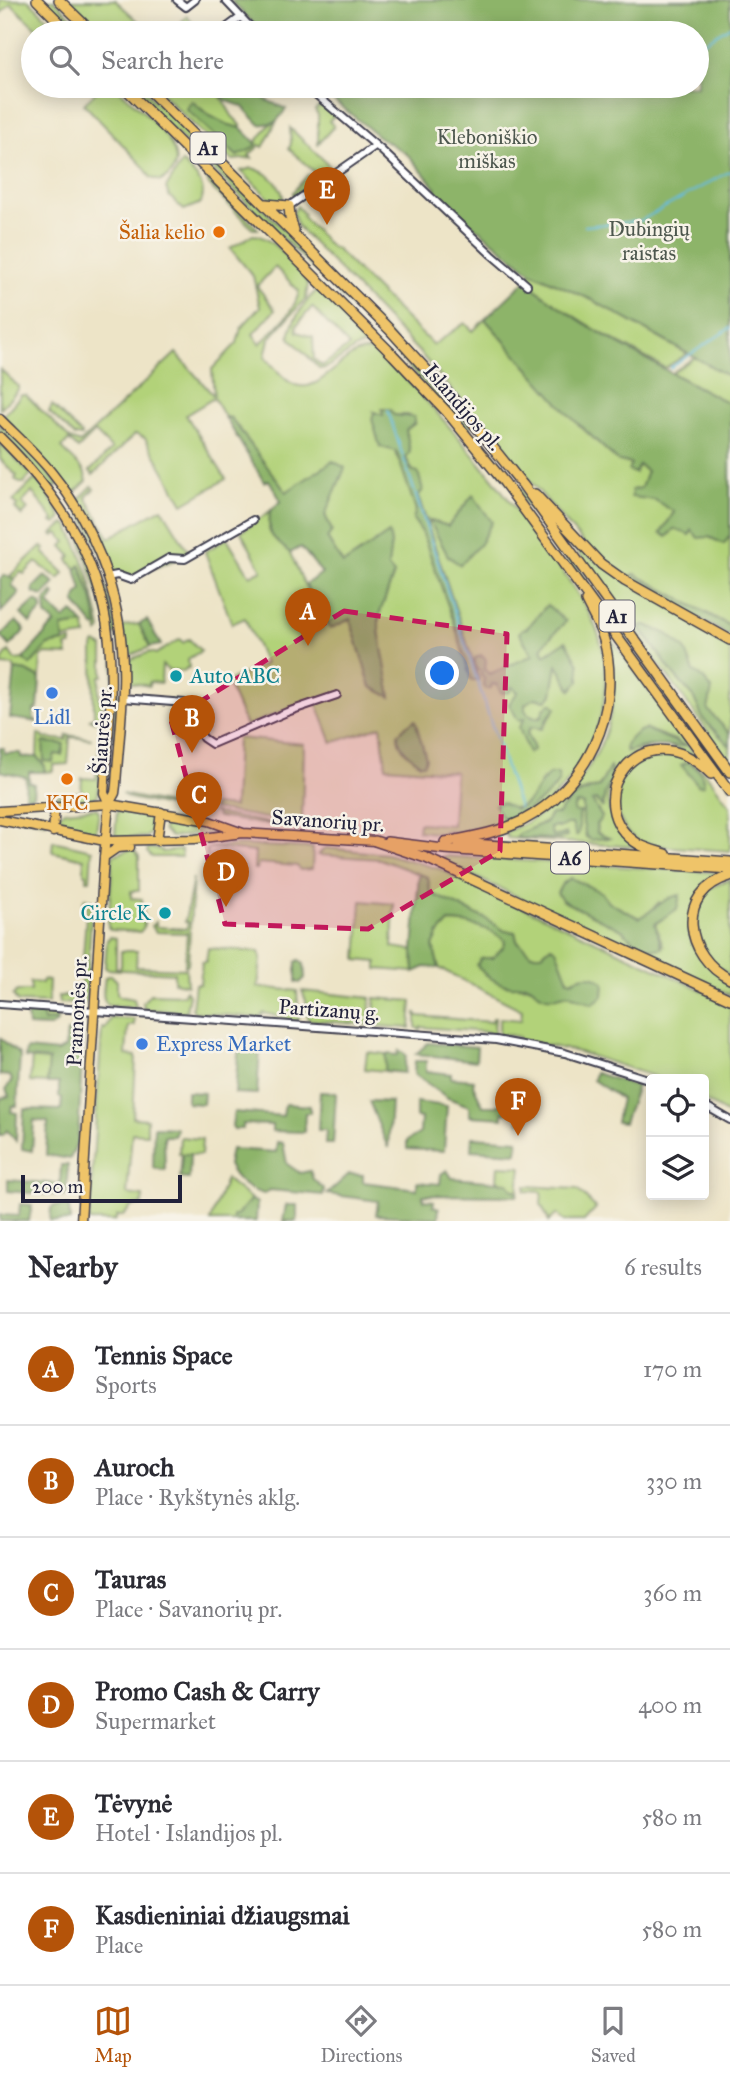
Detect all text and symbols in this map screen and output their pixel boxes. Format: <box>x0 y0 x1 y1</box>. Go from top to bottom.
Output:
search box <box>21 21 709 98</box>
icon: search <box>45 41 83 79</box>
text: Search here <box>101 44 224 76</box>
park label: Kleboniškio miškas <box>436 124 538 174</box>
road number: A1 <box>190 132 226 164</box>
pin: E <box>304 167 350 225</box>
park label: Dubingių raistas <box>608 216 690 266</box>
place label: Šalia kelio <box>119 219 205 245</box>
marker: Šalia kelio <box>211 224 227 240</box>
street label: Islandijos pl. <box>418 358 508 456</box>
pin: A <box>285 588 331 646</box>
road number: A1 <box>600 600 634 632</box>
your location <box>425 656 459 690</box>
place label: Auto ABC <box>189 663 280 689</box>
marker: Auto ABC <box>168 668 184 684</box>
marker: Lidl <box>44 685 60 701</box>
street label: Šiaurės pr. <box>86 685 118 775</box>
pin: B <box>169 695 215 753</box>
place label: Lidl <box>33 704 71 730</box>
marker: KFC <box>59 771 75 787</box>
pin: C <box>176 772 222 830</box>
place label: KFC <box>46 790 88 816</box>
street label: Savanorių pr. <box>271 804 385 838</box>
road number: A6 <box>551 842 589 874</box>
pin: D <box>203 849 249 907</box>
place label: Circle K <box>80 900 152 926</box>
marker: Circle K <box>157 905 173 921</box>
street label: Pramonės pr. <box>61 955 93 1067</box>
street label: Partizanų g. <box>278 993 380 1027</box>
place label: Express Market <box>156 1031 292 1057</box>
marker: Express Market <box>134 1036 150 1052</box>
map controls <box>646 1074 709 1200</box>
button: locate <box>646 1074 709 1137</box>
pin: F <box>495 1078 541 1136</box>
button: layers <box>646 1137 709 1200</box>
scale bar <box>21 1172 182 1204</box>
text: 200 m <box>32 1175 84 1198</box>
text: Nearby <box>28 1249 118 1285</box>
text: 6 results <box>624 1253 702 1281</box>
text: Tennis Space <box>95 1339 233 1371</box>
text: A <box>43 1355 59 1383</box>
text: 170 m <box>643 1355 702 1383</box>
text: Sports <box>95 1371 157 1399</box>
text: Auroch <box>95 1451 174 1483</box>
text: B <box>43 1467 59 1495</box>
text: 330 m <box>646 1467 702 1495</box>
text: Place · Rykštynės aklg. <box>95 1483 300 1511</box>
text: Tauras <box>95 1563 166 1595</box>
text: C <box>43 1579 59 1607</box>
text: 360 m <box>643 1579 702 1607</box>
text: Place · Savanorių pr. <box>95 1595 282 1623</box>
text: Promo Cash & Carry <box>95 1675 319 1707</box>
text: D <box>42 1691 60 1719</box>
text: 400 m <box>638 1691 702 1719</box>
text: Supermarket <box>95 1707 216 1735</box>
text: Tėvynė <box>95 1787 172 1819</box>
text: E <box>43 1803 59 1831</box>
text: 580 m <box>641 1803 702 1831</box>
text: Hotel · Islandijos pl. <box>95 1819 283 1847</box>
text: Kasdieniniai džiaugsmai <box>95 1899 350 1931</box>
text: F <box>43 1915 59 1943</box>
text: 580 m <box>641 1915 702 1943</box>
text: Place <box>95 1931 143 1959</box>
tab: Map <box>94 2002 132 2067</box>
tab: Directions <box>320 2002 402 2067</box>
tab: Saved <box>591 2002 636 2067</box>

